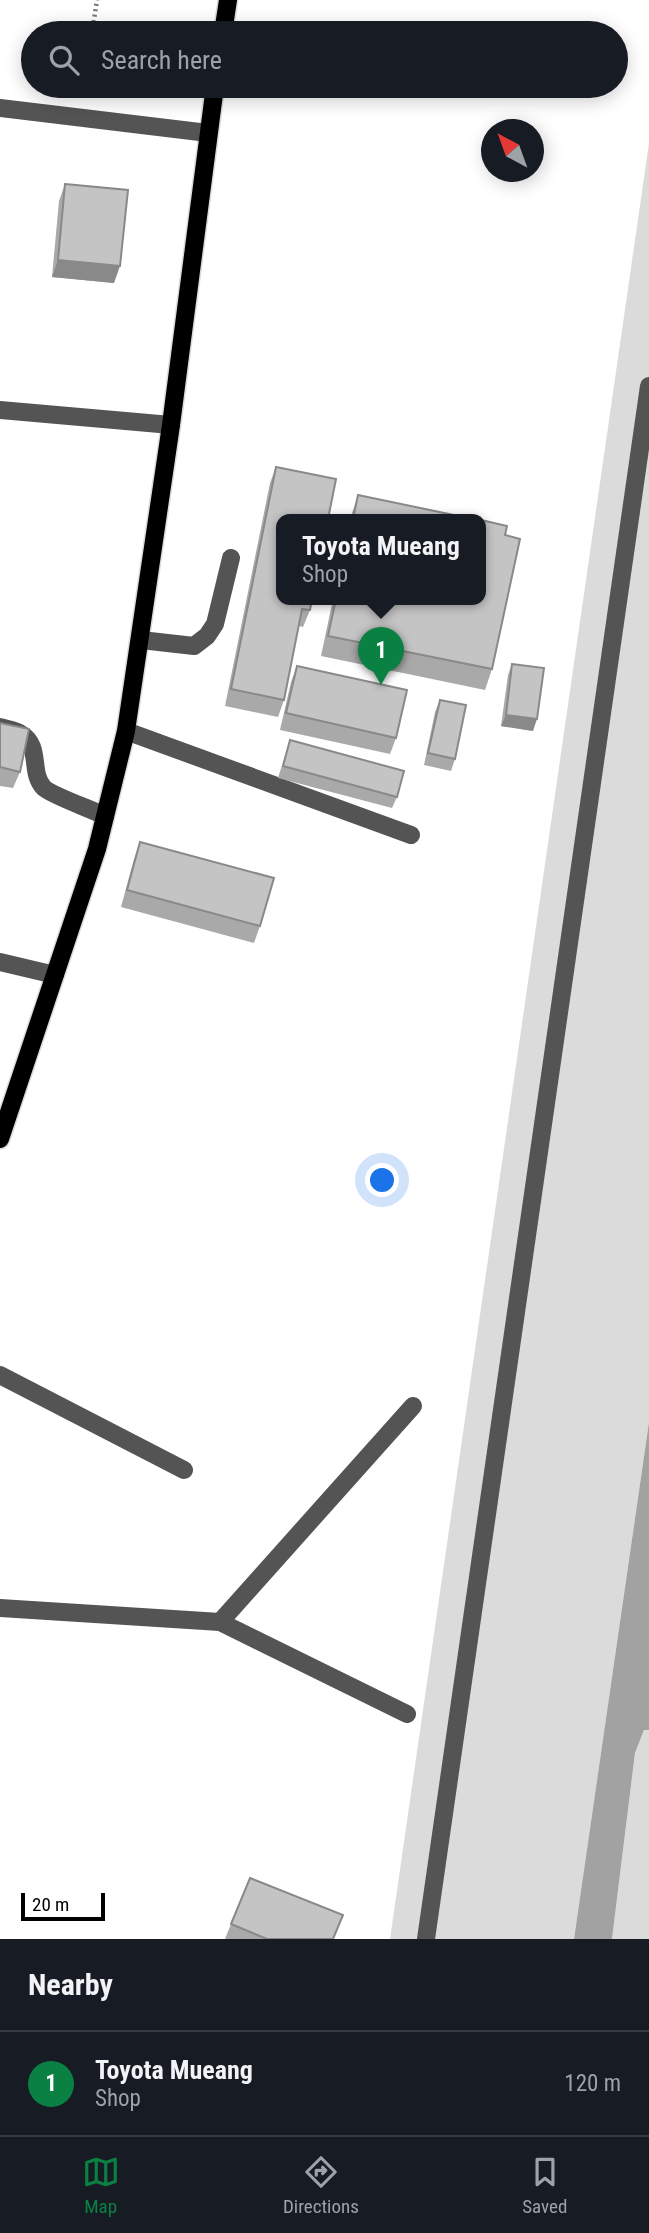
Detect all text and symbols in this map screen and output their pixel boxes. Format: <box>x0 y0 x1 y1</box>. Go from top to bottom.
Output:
search box <box>21 21 628 98</box>
icon: search <box>45 41 83 79</box>
text: Search here <box>101 45 222 75</box>
north arrow <box>481 119 544 182</box>
popup <box>276 514 486 605</box>
text: Toyota Mueang <box>302 531 460 561</box>
text: Shop <box>302 561 348 588</box>
pin: 1 <box>358 627 404 685</box>
your location <box>365 1163 399 1197</box>
scale bar <box>21 1890 105 1922</box>
text: 20 m <box>32 1893 69 1916</box>
text: Nearby <box>28 1967 113 2002</box>
text: Toyota Mueang <box>95 2055 253 2085</box>
text: 1 <box>45 2070 57 2097</box>
text: 120 m <box>564 2070 621 2097</box>
text: Shop <box>95 2085 141 2112</box>
tab: Map <box>82 2153 120 2218</box>
tab: Directions <box>283 2153 359 2218</box>
tab: Saved <box>522 2153 567 2218</box>

